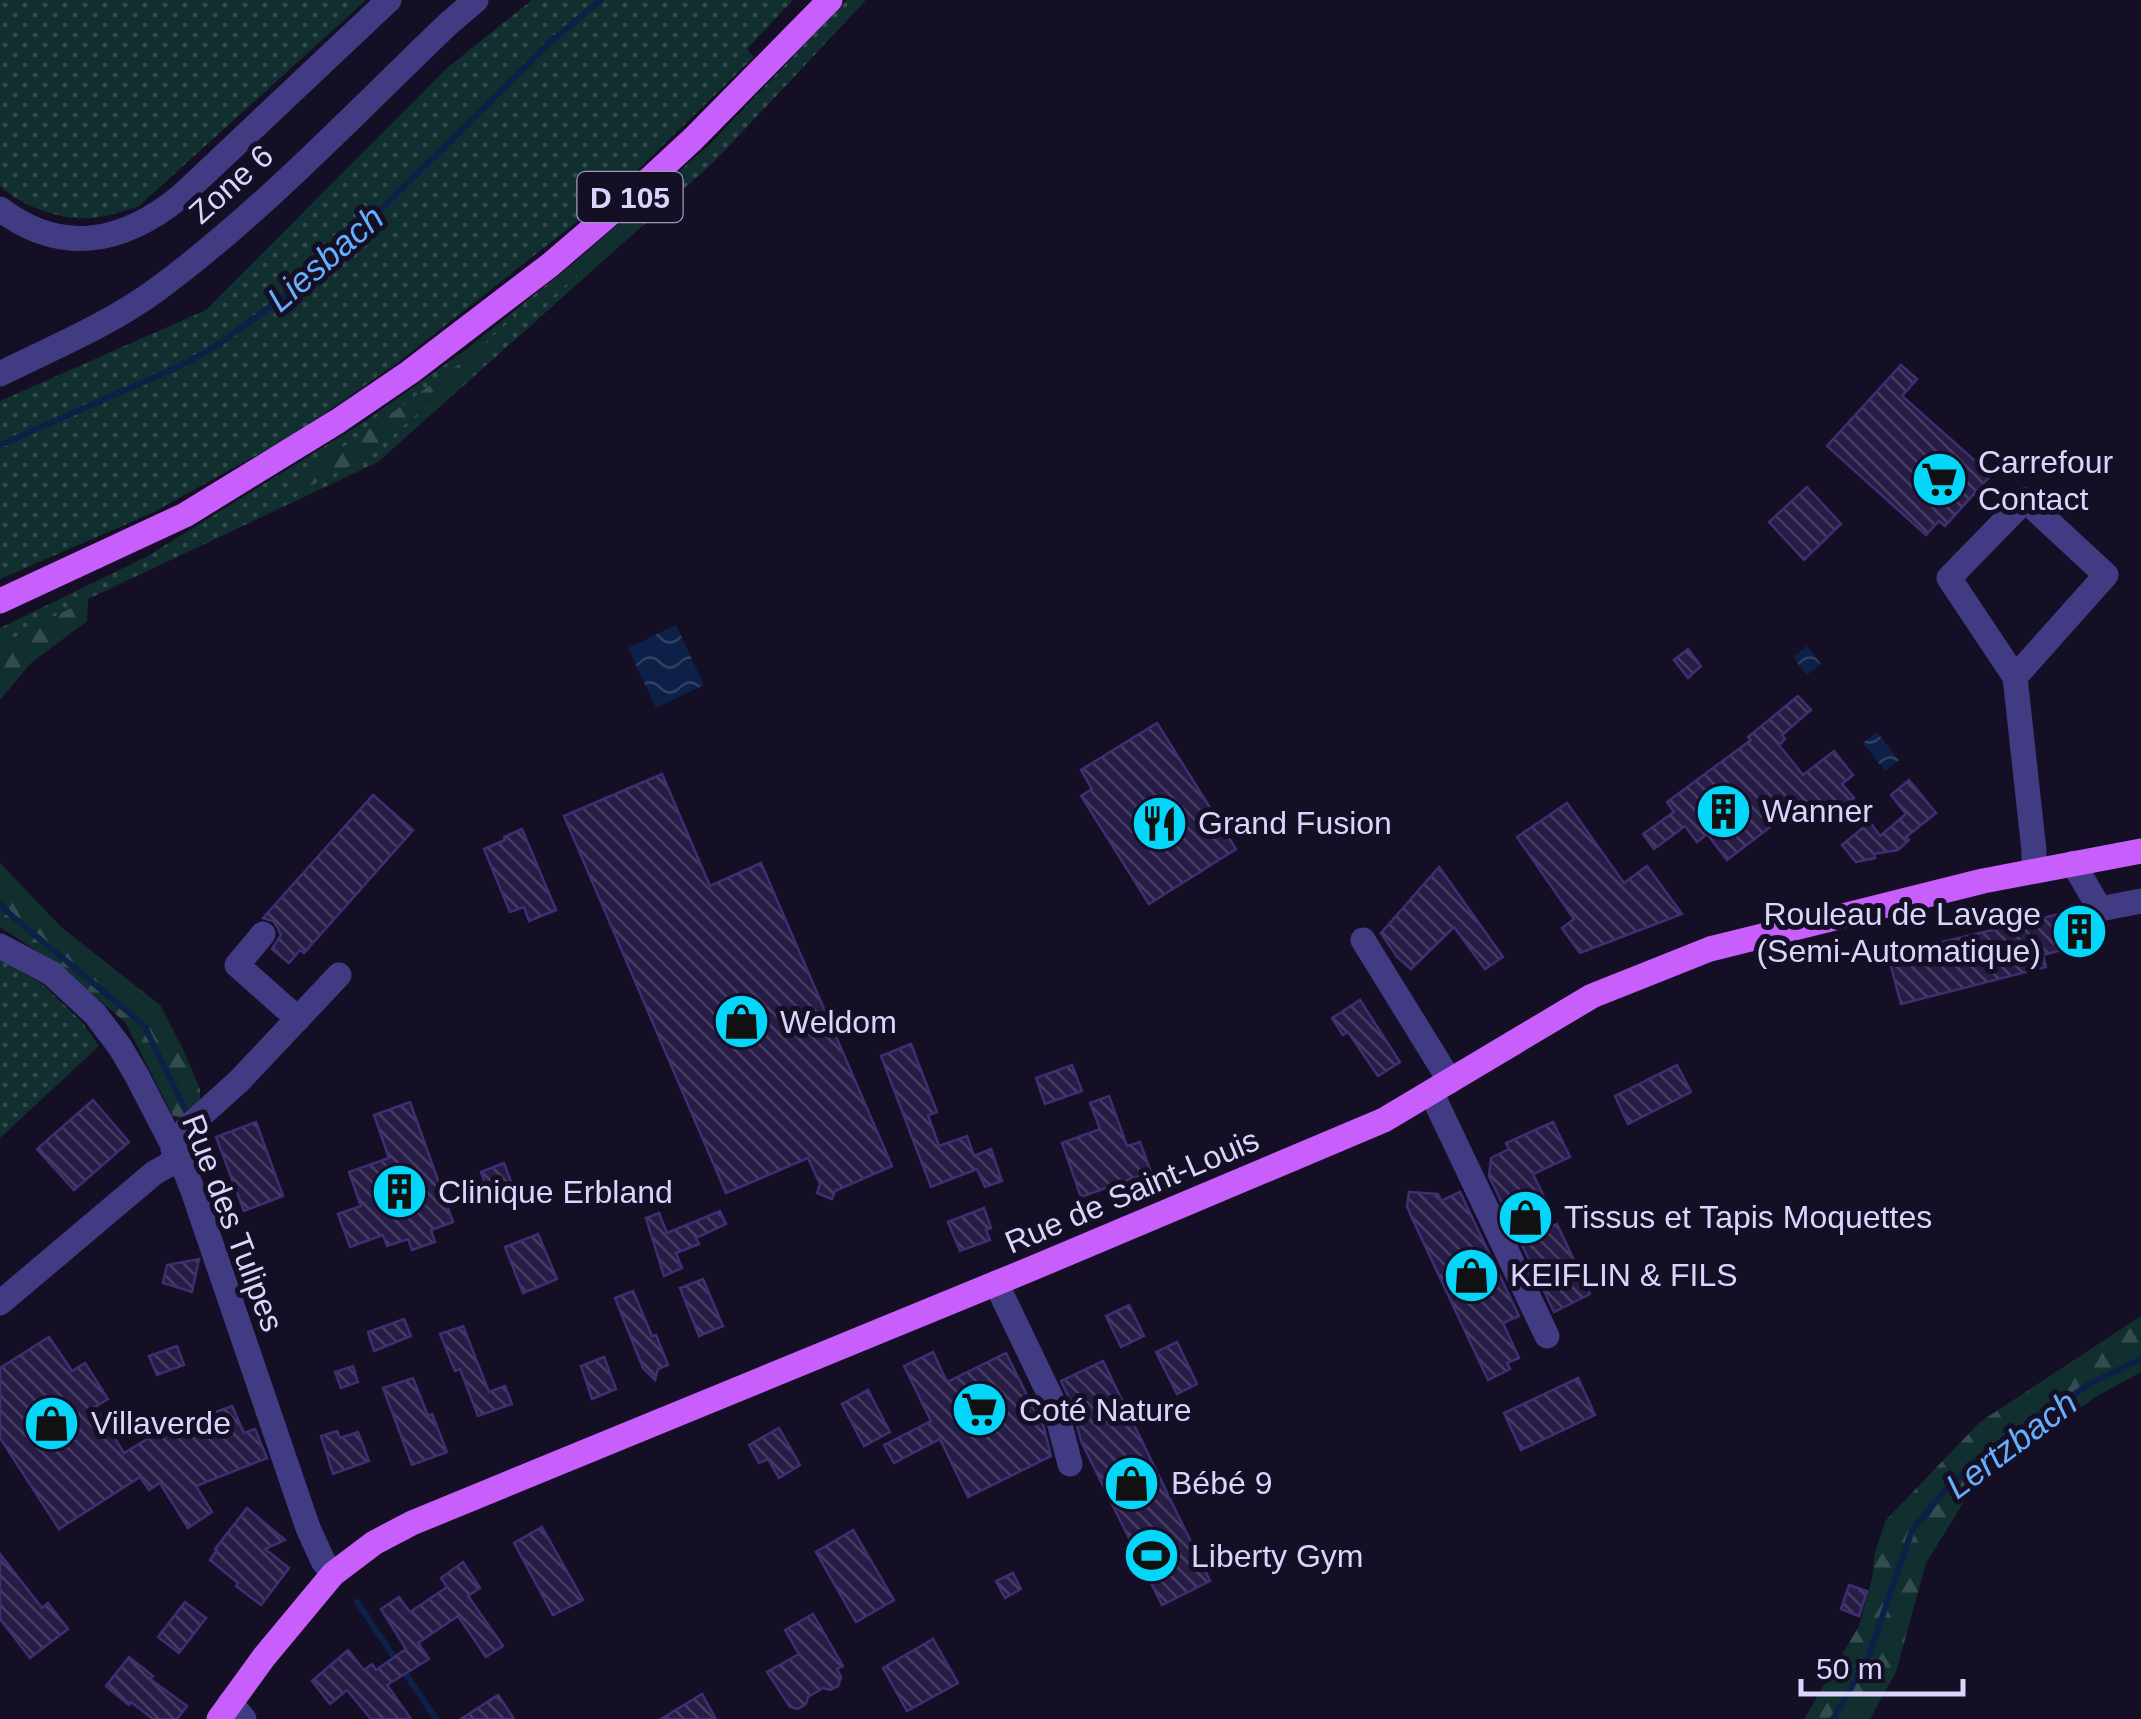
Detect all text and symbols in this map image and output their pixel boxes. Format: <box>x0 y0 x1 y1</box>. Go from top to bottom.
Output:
street label: Zone 6 <box>182 137 280 231</box>
road number: D 105 <box>578 172 682 222</box>
water label: Liesbach <box>259 197 391 319</box>
place label: Carrefour Contact <box>1978 444 2114 517</box>
supermarket icon: Carrefour Contact <box>1909 450 1969 510</box>
building icon: Wanner <box>1693 781 1753 841</box>
restaurant icon: Grand Fusion <box>1129 793 1189 853</box>
place label: Wanner <box>1762 793 1873 829</box>
place label: Grand Fusion <box>1198 805 1392 841</box>
place label: Rouleau de Lavage (Semi-Automatique) <box>1756 896 2041 969</box>
building icon: Rouleau de Lavage (Semi-Automatique) <box>2050 902 2110 962</box>
shop icon: Weldom <box>711 992 771 1052</box>
place label: Weldom <box>780 1004 897 1040</box>
street label: Rue des Tulipes <box>175 1109 291 1337</box>
street label: Rue de Saint-Louis <box>1000 1121 1264 1261</box>
building icon: Clinique Erbland <box>369 1162 429 1222</box>
place label: Clinique Erbland <box>438 1174 673 1210</box>
shop icon: Tissus et Tapis Moquettes <box>1495 1187 1555 1247</box>
place label: Tissus et Tapis Moquettes <box>1564 1199 1932 1235</box>
shop icon: KEIFLIN & FILS <box>1441 1245 1501 1305</box>
place label: KEIFLIN & FILS <box>1510 1257 1738 1293</box>
supermarket icon: Coté Nature <box>950 1380 1010 1440</box>
water label: Lertzbach <box>1938 1382 2084 1506</box>
place label: Coté Nature <box>1019 1392 1192 1428</box>
shop icon: Villaverde <box>22 1393 82 1453</box>
place label: Villaverde <box>91 1405 231 1441</box>
shop icon: Bébé 9 <box>1102 1453 1162 1513</box>
place label: Bébé 9 <box>1171 1465 1272 1501</box>
sports icon: Liberty Gym <box>1122 1526 1182 1586</box>
place label: Liberty Gym <box>1191 1538 1363 1574</box>
scale bar <box>1801 1634 1964 1696</box>
text: 50 m <box>1816 1652 1883 1685</box>

